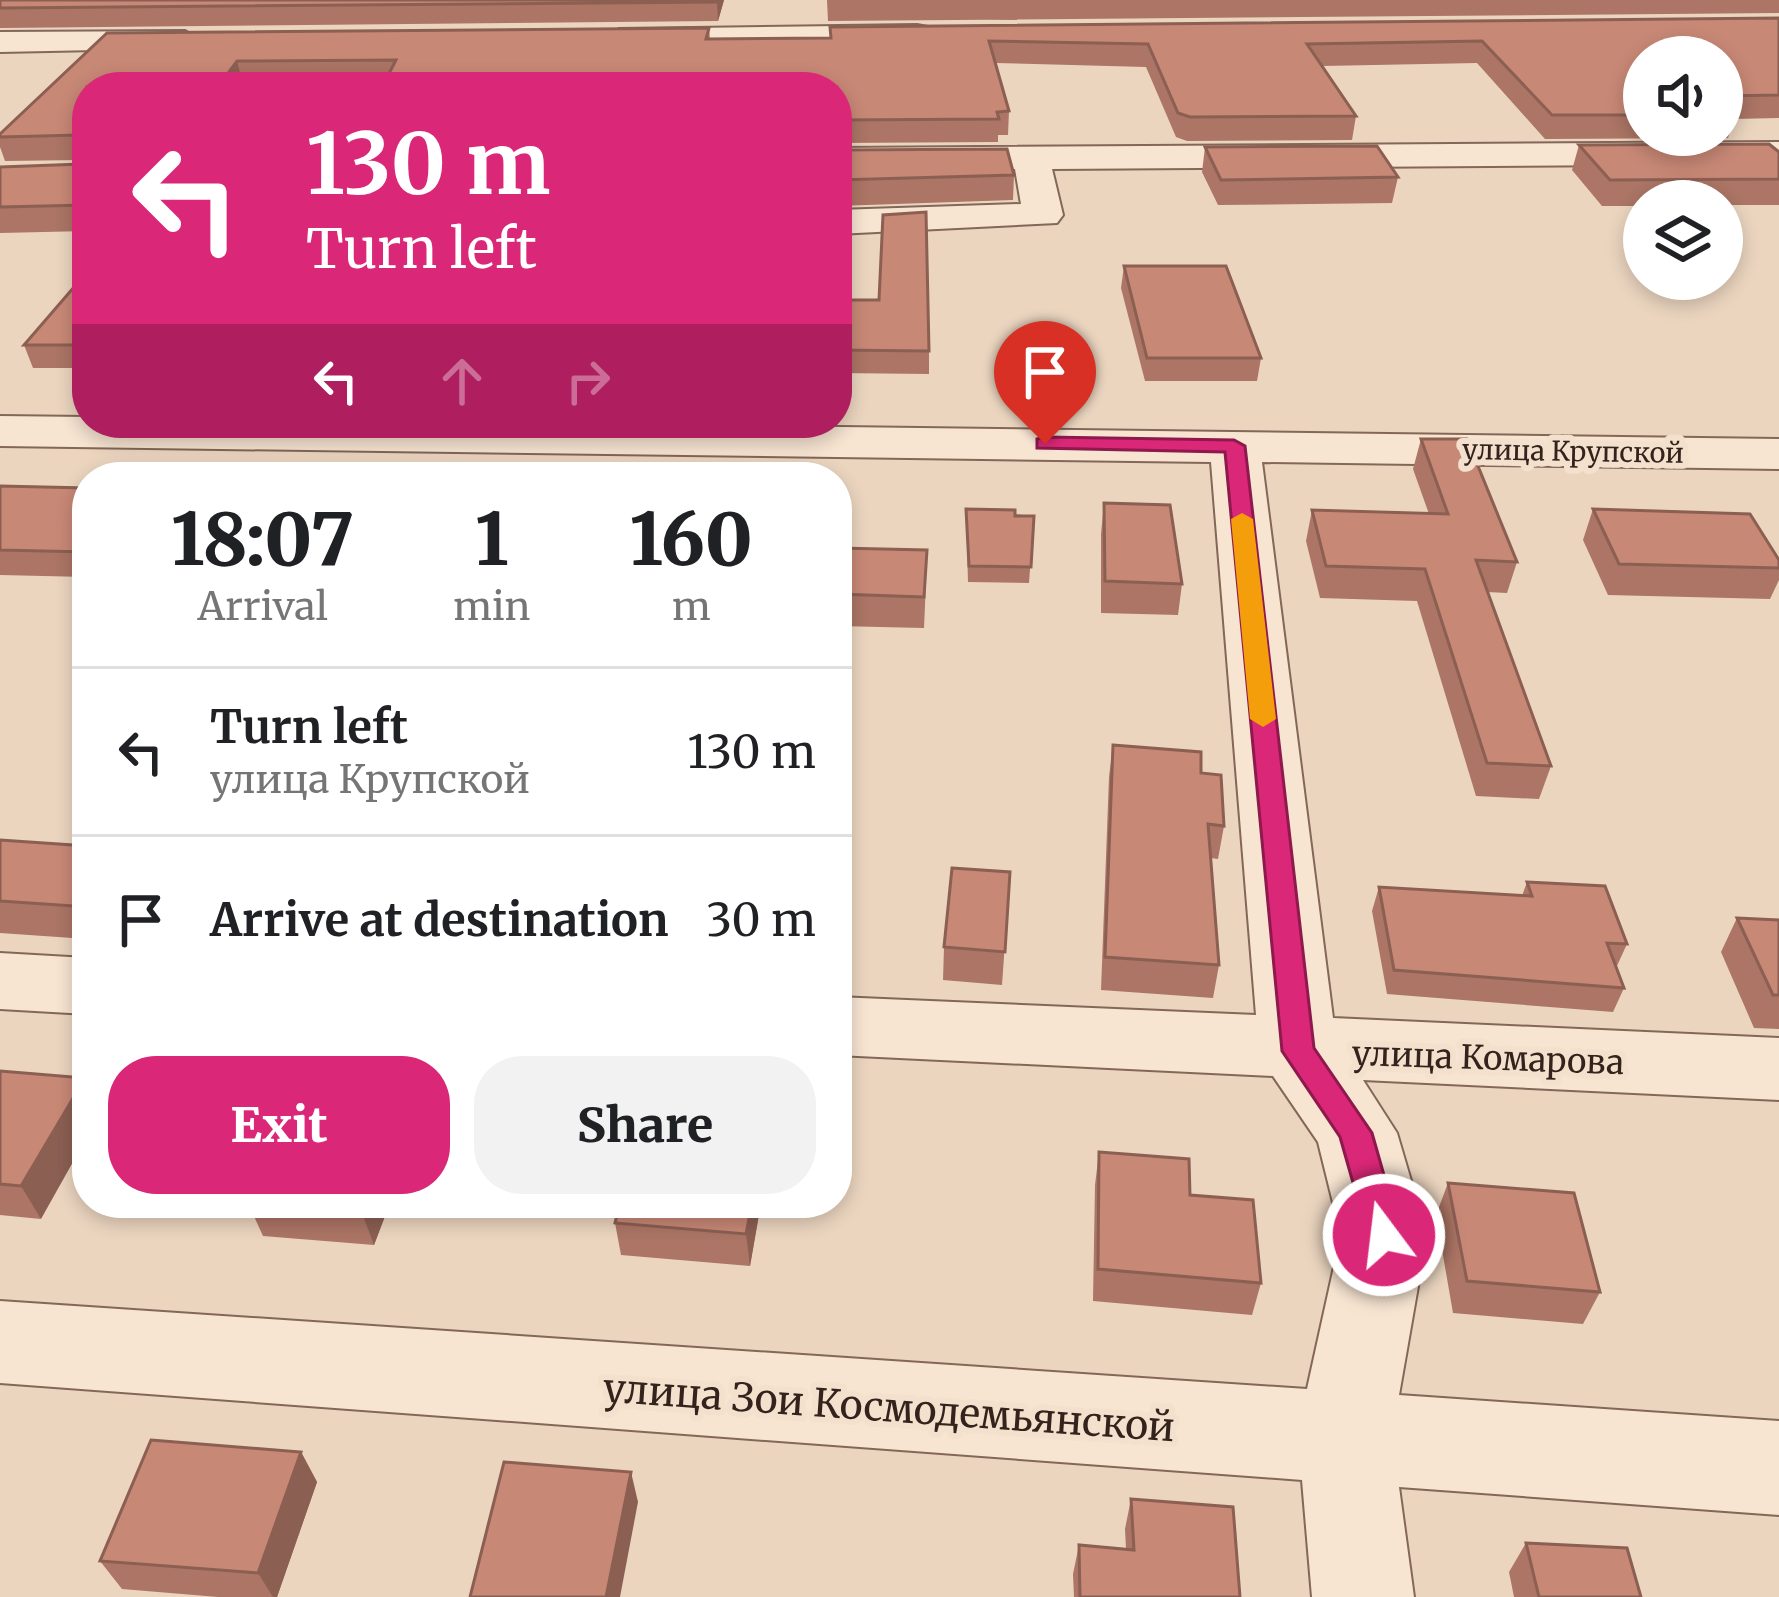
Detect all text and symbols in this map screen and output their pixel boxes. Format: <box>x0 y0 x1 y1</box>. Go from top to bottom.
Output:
map controls <box>1623 36 1743 300</box>
button: sound <box>1623 36 1743 156</box>
text: 130 m <box>306 111 550 217</box>
icon: left <box>108 120 264 276</box>
button: layers <box>1623 180 1743 300</box>
text: Turn left <box>306 215 537 283</box>
pin <box>994 321 1096 444</box>
icon: arrive <box>1012 339 1078 405</box>
icon: left <box>303 348 369 414</box>
icon: ahead <box>429 348 495 414</box>
icon: right <box>555 348 621 414</box>
street label: улица Крупской <box>1462 432 1684 470</box>
text: 18:07 <box>171 494 354 585</box>
text: 1 <box>475 494 509 585</box>
text: 160 <box>630 494 753 585</box>
text: Arrival <box>198 582 328 631</box>
text: min <box>453 582 530 631</box>
text: m <box>672 582 711 631</box>
text: Turn left <box>210 699 408 755</box>
icon: left <box>108 719 174 785</box>
text: 130 m <box>687 724 816 780</box>
text: улица Крупской <box>210 755 530 804</box>
icon: arrive <box>108 887 174 953</box>
text: Arrive at destination <box>210 892 668 948</box>
text: 30 m <box>706 892 816 948</box>
street label: улица Комарова <box>1351 1033 1625 1083</box>
button: Exit <box>108 1056 450 1194</box>
button: Share <box>474 1056 816 1194</box>
position arrow <box>1321 1172 1447 1298</box>
street label: улица Зои Космодемьянской <box>602 1364 1176 1452</box>

